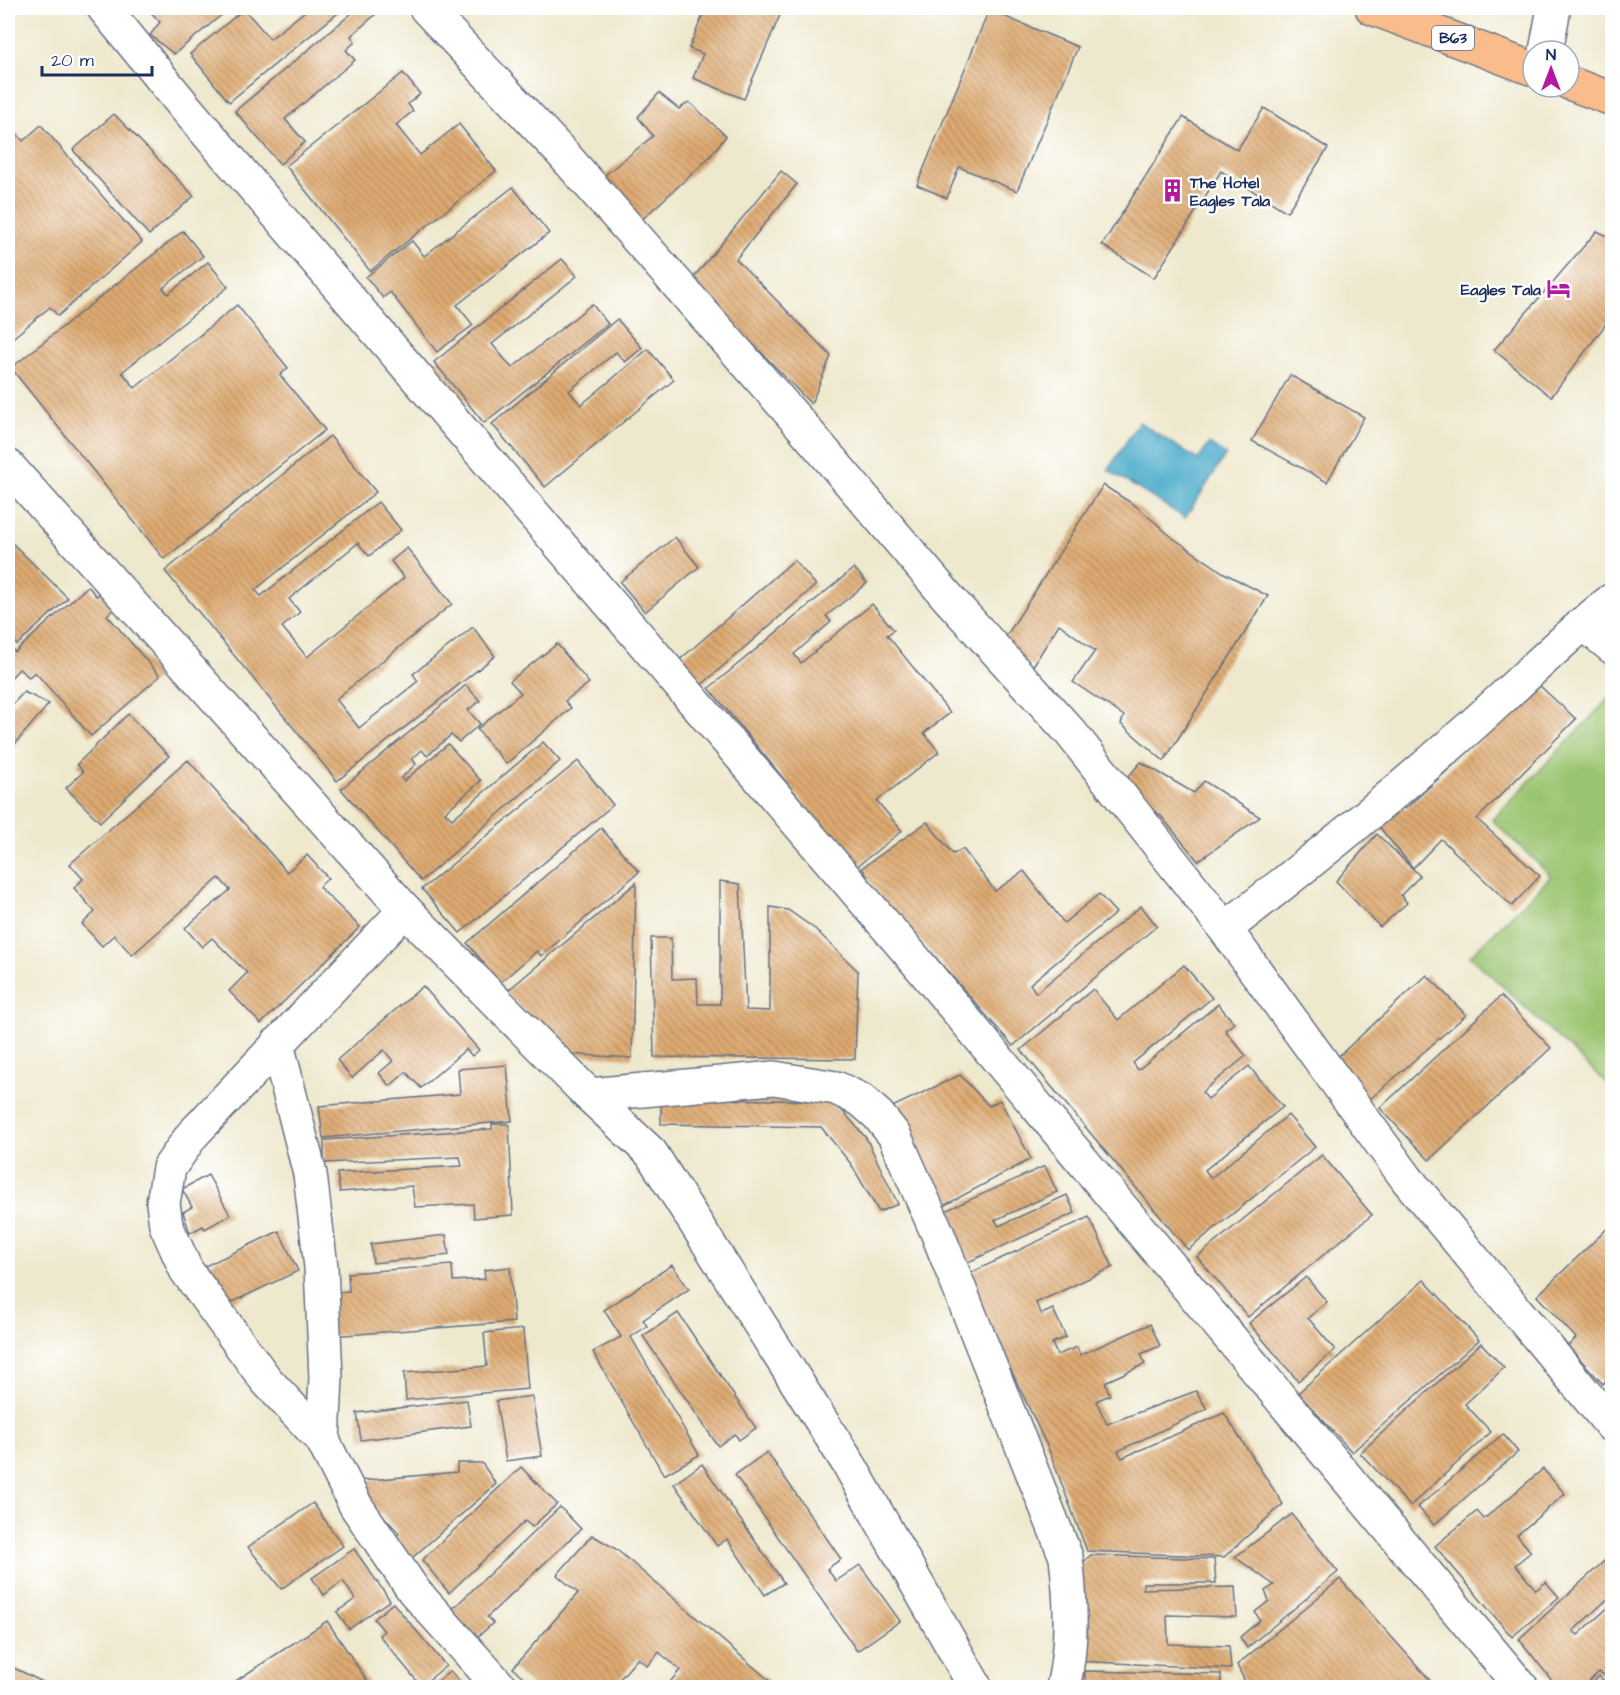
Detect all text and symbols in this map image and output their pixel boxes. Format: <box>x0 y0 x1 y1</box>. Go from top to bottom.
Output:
road number: B63 <box>1432 26 1474 50</box>
scale bar <box>42 39 152 77</box>
north arrow <box>1521 39 1581 99</box>
text: N <box>1546 44 1556 66</box>
text: 20 m <box>51 48 94 73</box>
place label: The Hotel Eagles Tala <box>1189 172 1271 214</box>
building icon: The Hotel Eagles Tala <box>1159 178 1185 204</box>
hotel icon: Eagles Tala <box>1546 276 1572 302</box>
place label: Eagles Tala <box>1461 279 1542 303</box>

